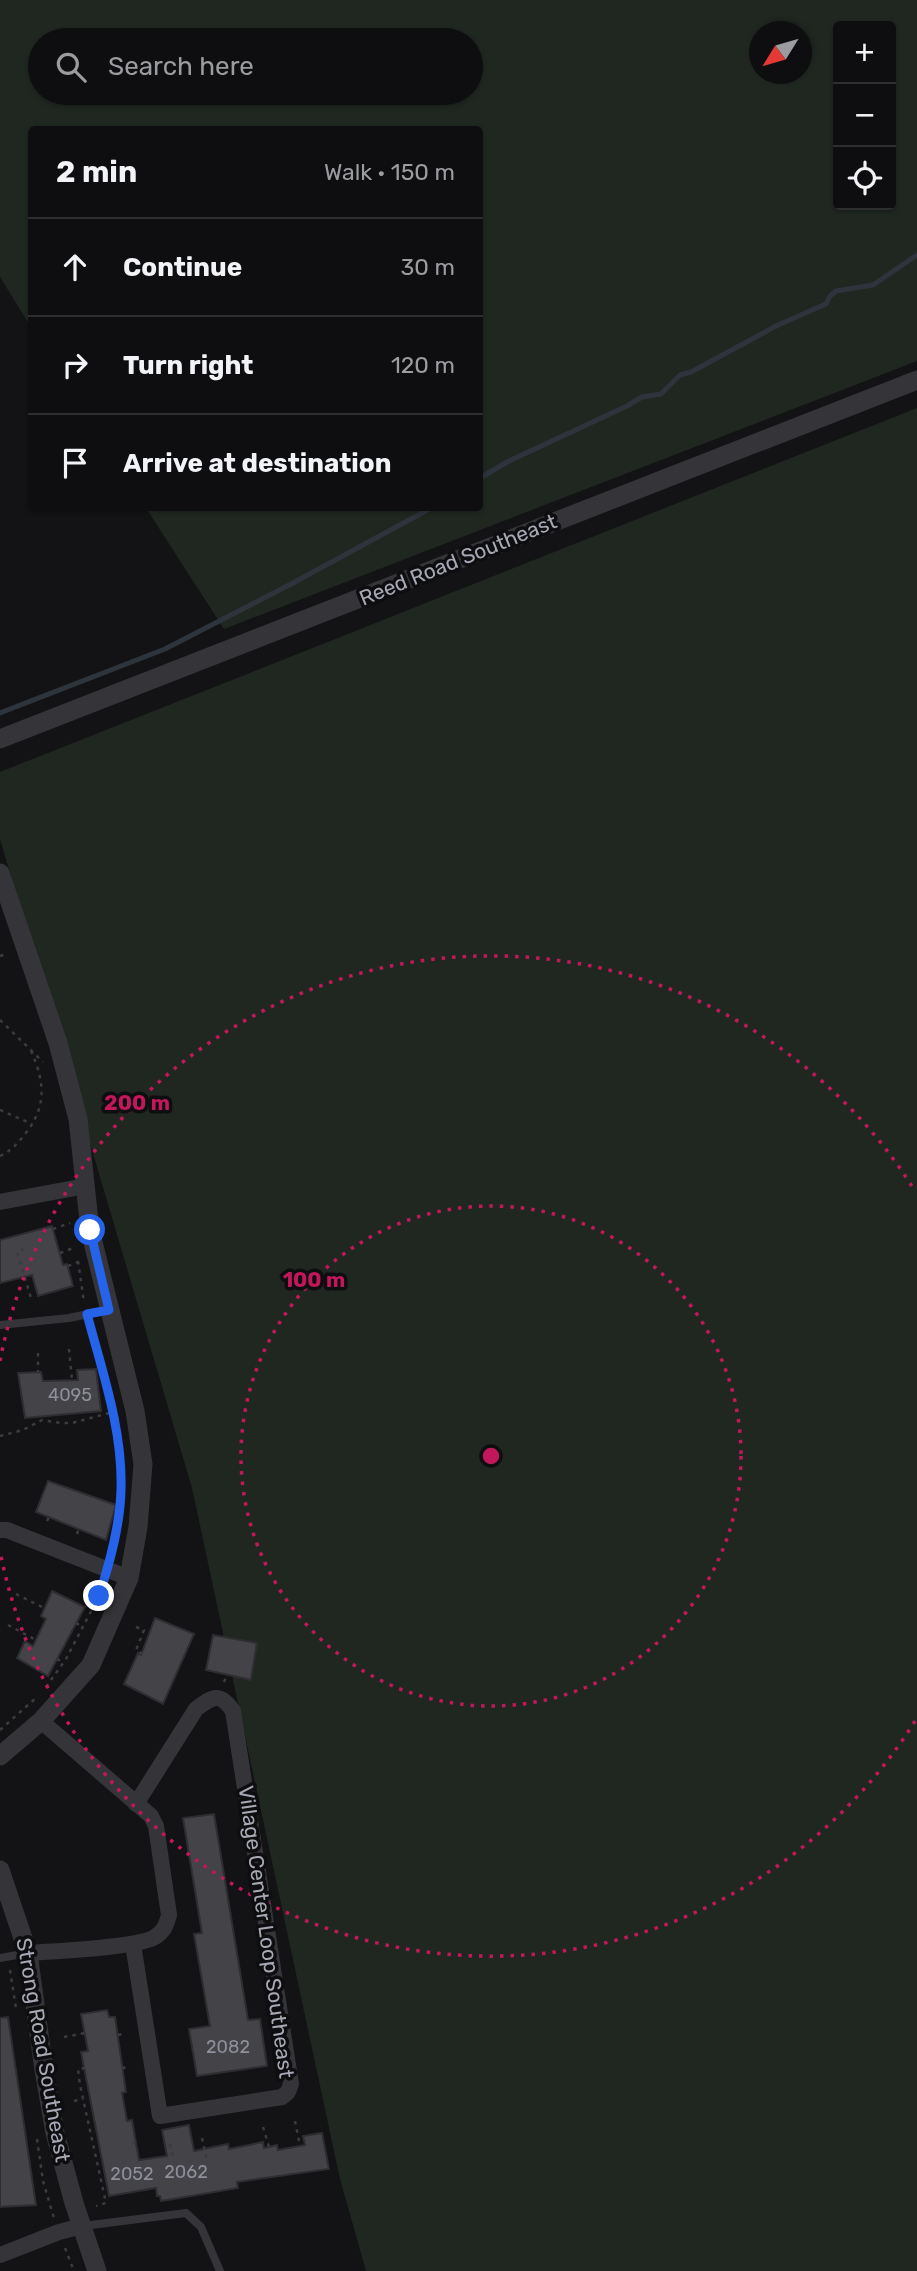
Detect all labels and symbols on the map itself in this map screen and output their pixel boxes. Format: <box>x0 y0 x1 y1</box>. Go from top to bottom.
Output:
north arrow <box>749 21 812 84</box>
street label: Reed Road Southeast <box>355 508 560 611</box>
text: 200 m <box>104 1090 170 1115</box>
route start <box>74 1214 105 1245</box>
text: 100 m <box>283 1267 345 1292</box>
house number: 4095 <box>48 1384 92 1406</box>
centre of rings <box>479 1444 503 1468</box>
route end <box>83 1580 114 1611</box>
street label: Village Center Loop Southeast <box>234 1784 299 2080</box>
street label: Strong Road Southeast <box>11 1936 76 2164</box>
house number: 2082 <box>206 2036 250 2058</box>
house number: 2062 <box>164 2161 208 2183</box>
house number: 2052 <box>110 2163 154 2185</box>

